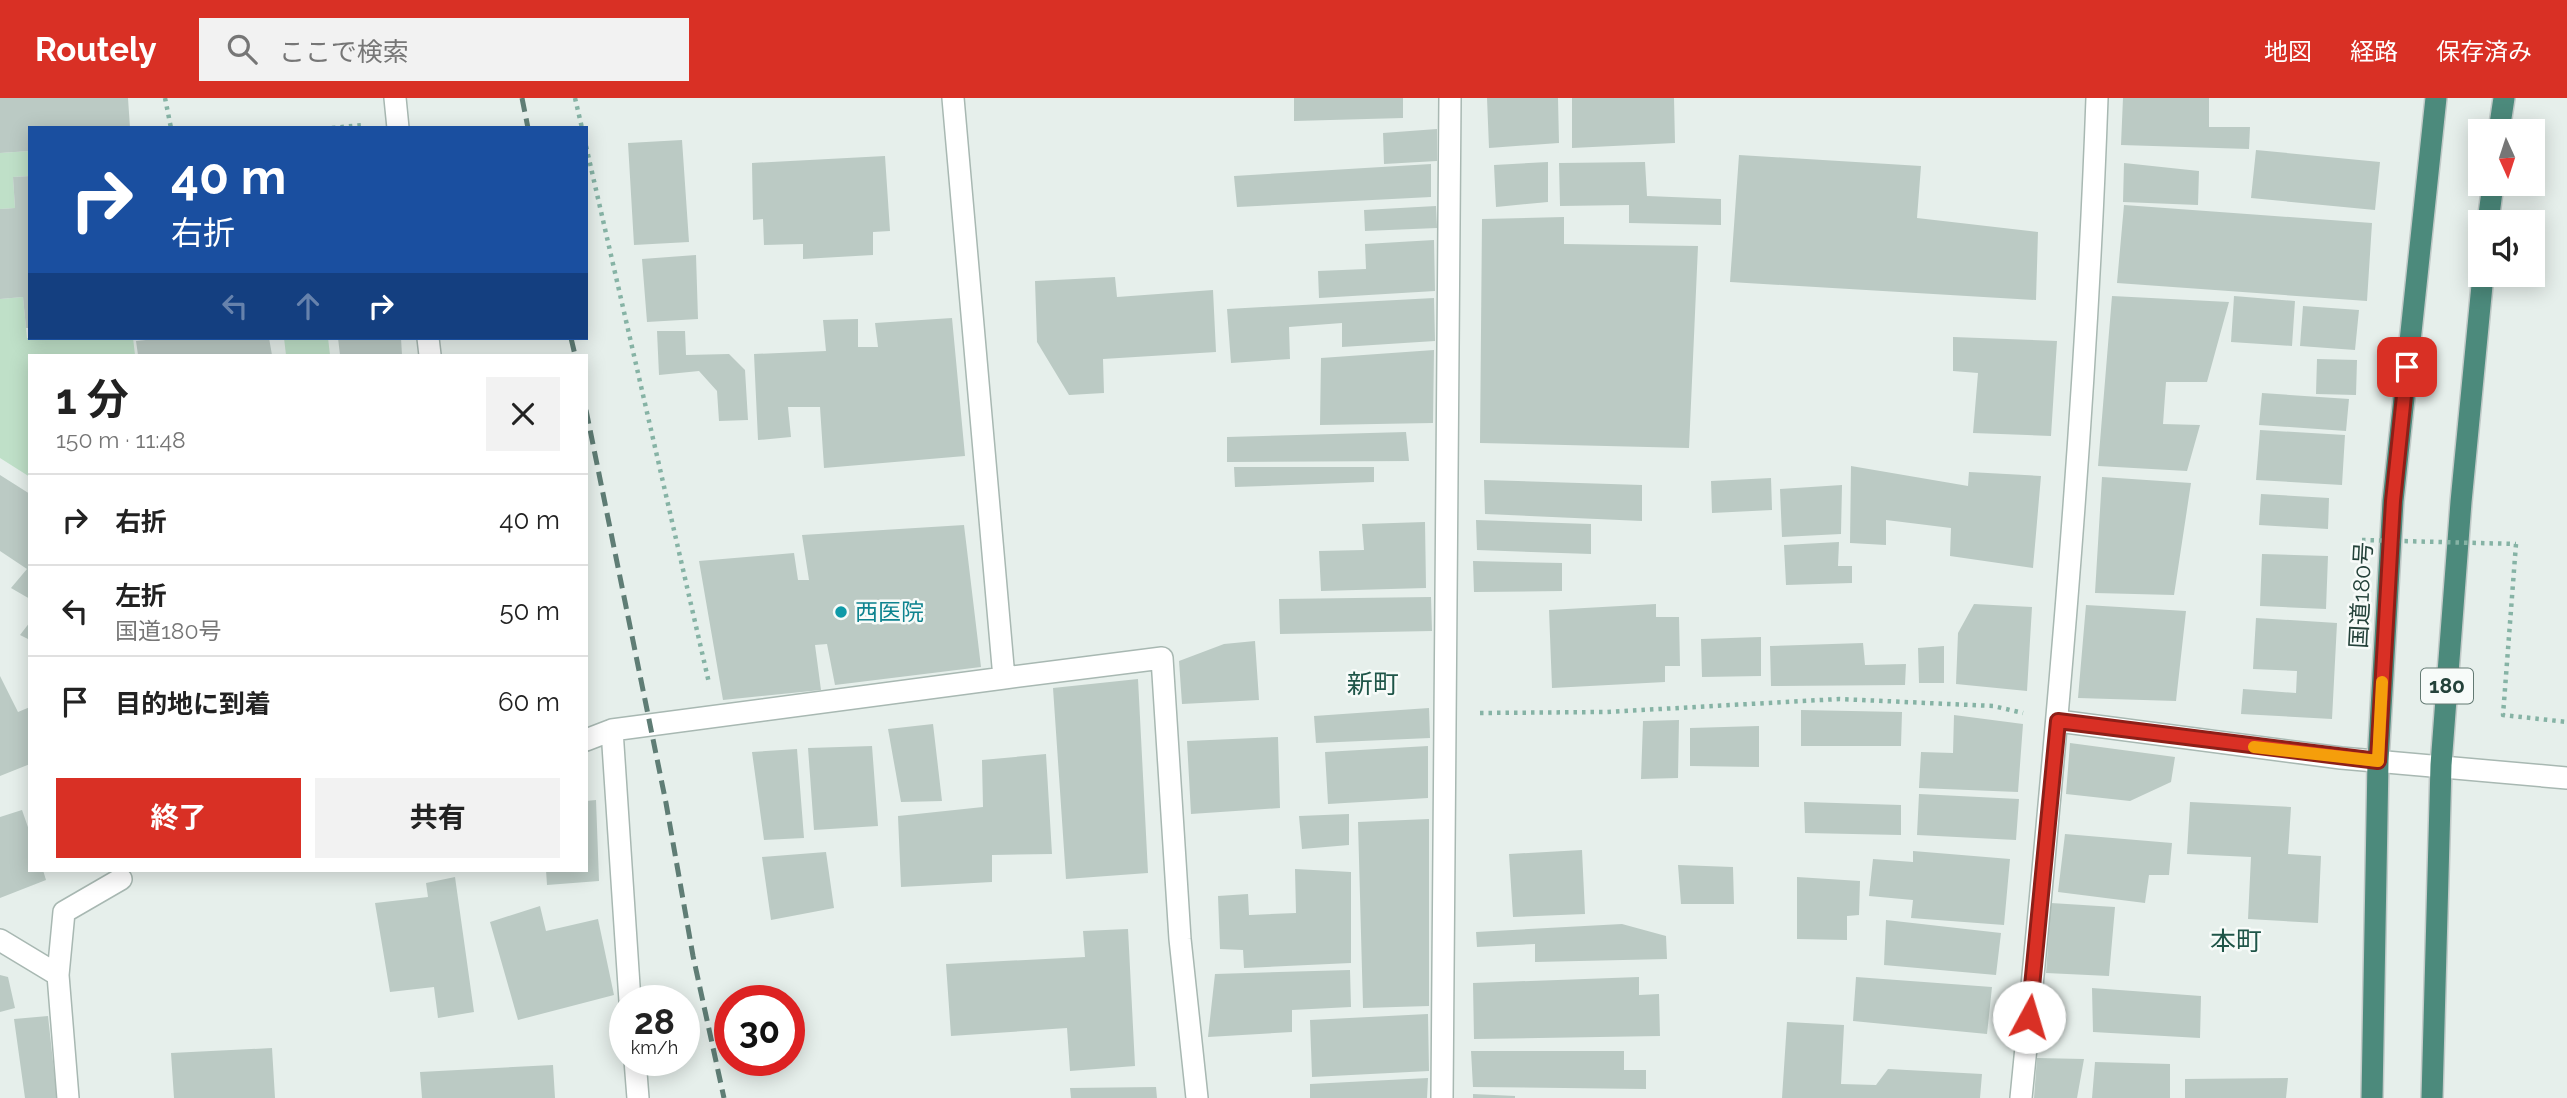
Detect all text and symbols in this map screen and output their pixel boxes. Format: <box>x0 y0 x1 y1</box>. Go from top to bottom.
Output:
search box <box>199 18 689 81</box>
text: Routely <box>35 30 157 69</box>
icon: search <box>223 30 261 68</box>
text: ここで検索 <box>279 37 409 67</box>
text: 地図 <box>2264 37 2312 66</box>
text: 経路 <box>2350 37 2398 66</box>
text: 保存済み <box>2436 37 2532 66</box>
north arrow <box>2468 119 2544 196</box>
map controls <box>2468 119 2545 287</box>
text: 40 m <box>171 148 286 205</box>
icon: right <box>56 154 147 245</box>
button: sound <box>2468 210 2545 287</box>
text: 右折 <box>171 214 235 251</box>
icon: left <box>216 287 254 325</box>
icon: ahead <box>289 287 327 325</box>
icon: right <box>362 287 400 325</box>
pin <box>2377 337 2437 397</box>
icon: arrive <box>2388 348 2426 386</box>
text: 1 分 <box>56 375 129 424</box>
button: close <box>486 377 560 451</box>
text: 150 m · 11:48 <box>56 426 186 453</box>
icon: right <box>56 501 94 539</box>
text: 40 m <box>499 505 560 535</box>
text: 右折 <box>115 507 167 537</box>
street label: 国道180号 <box>2344 541 2377 649</box>
text: 左折 <box>115 581 167 611</box>
icon: left <box>56 592 94 630</box>
text: 50 m <box>499 596 560 626</box>
place label: 西医院 <box>855 598 924 625</box>
marker: 西医院 <box>833 604 849 620</box>
text: 国道180号 <box>115 617 222 644</box>
road number: 180 <box>2421 668 2473 704</box>
district label: 新町 <box>1347 669 1399 699</box>
icon: arrive <box>56 683 94 721</box>
text: 60 m <box>498 687 560 717</box>
text: 目的地に到着 <box>115 689 271 719</box>
button: 終了 <box>56 778 301 858</box>
button: 共有 <box>315 778 560 858</box>
district label: 本町 <box>2210 926 2262 956</box>
position arrow <box>1992 980 2066 1054</box>
speed limit sign: 30 <box>714 985 805 1076</box>
text: 28 <box>634 1001 675 1042</box>
text: km/h <box>631 1037 678 1058</box>

